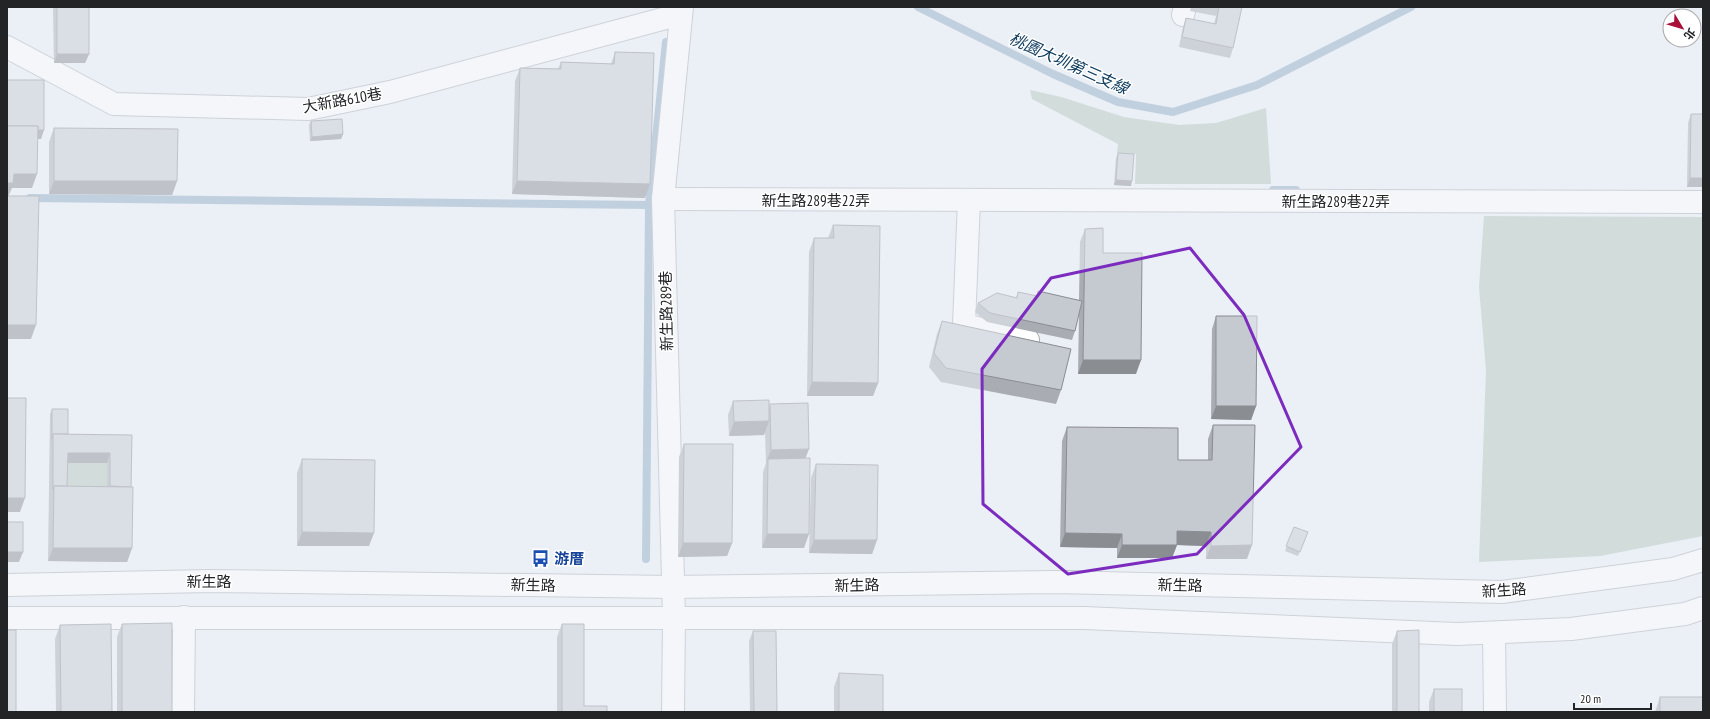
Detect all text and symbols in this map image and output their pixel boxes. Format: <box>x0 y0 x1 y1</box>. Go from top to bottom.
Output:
north arrow <box>1662 8 1702 48</box>
text: 北 <box>1681 26 1699 43</box>
water label: 桃園大圳第三支線 <box>1006 28 1133 99</box>
street label: 大新路610巷 <box>301 84 383 116</box>
street label: 新生路289巷22弄 <box>762 191 870 210</box>
street label: 新生路289巷22弄 <box>1282 192 1390 211</box>
street label: 新生路289巷 <box>656 271 676 351</box>
bus stop icon: 游厝 <box>531 548 551 568</box>
place label: 游厝 <box>554 549 584 568</box>
street label: 新生路 <box>186 572 232 591</box>
street label: 新生路 <box>510 575 556 595</box>
street label: 新生路 <box>834 575 880 595</box>
street label: 新生路 <box>1157 575 1203 595</box>
street label: 新生路 <box>1481 579 1527 601</box>
scale bar <box>1574 685 1651 711</box>
text: 20 m <box>1580 691 1601 706</box>

